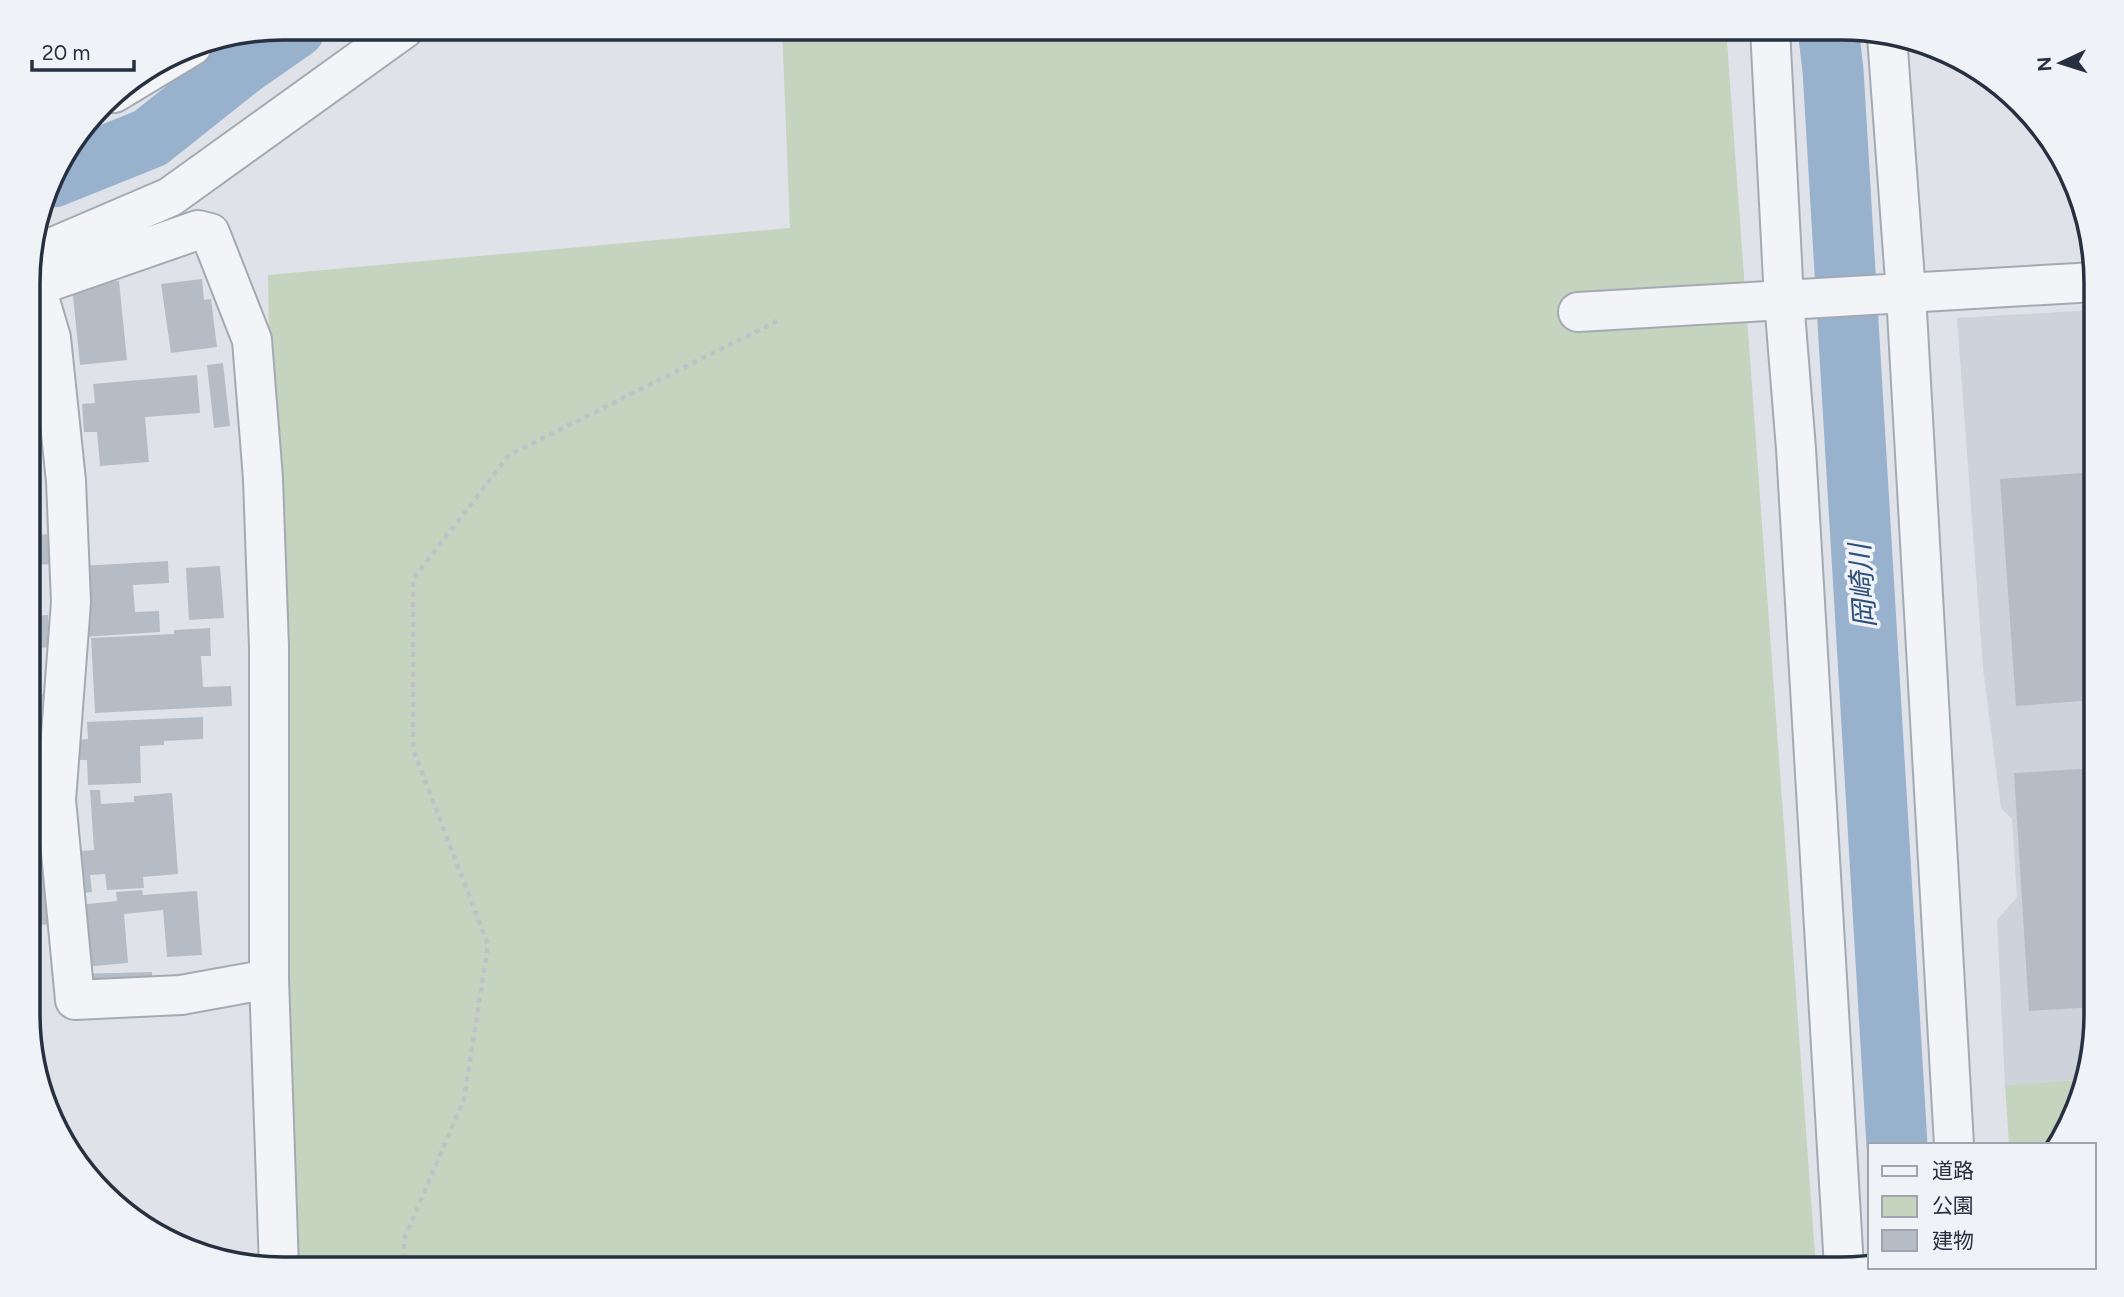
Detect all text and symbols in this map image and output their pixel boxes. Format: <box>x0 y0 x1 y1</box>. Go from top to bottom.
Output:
scale bar <box>32 28 133 72</box>
north arrow <box>2026 28 2096 98</box>
text: 20 m <box>42 40 90 65</box>
text: N <box>2033 56 2057 72</box>
water label: 岡崎川 <box>1842 540 1882 629</box>
legend <box>1868 1143 2096 1269</box>
text: 道路 <box>1932 1158 1974 1183</box>
text: 公園 <box>1932 1193 1974 1218</box>
text: 建物 <box>1932 1228 1974 1253</box>

